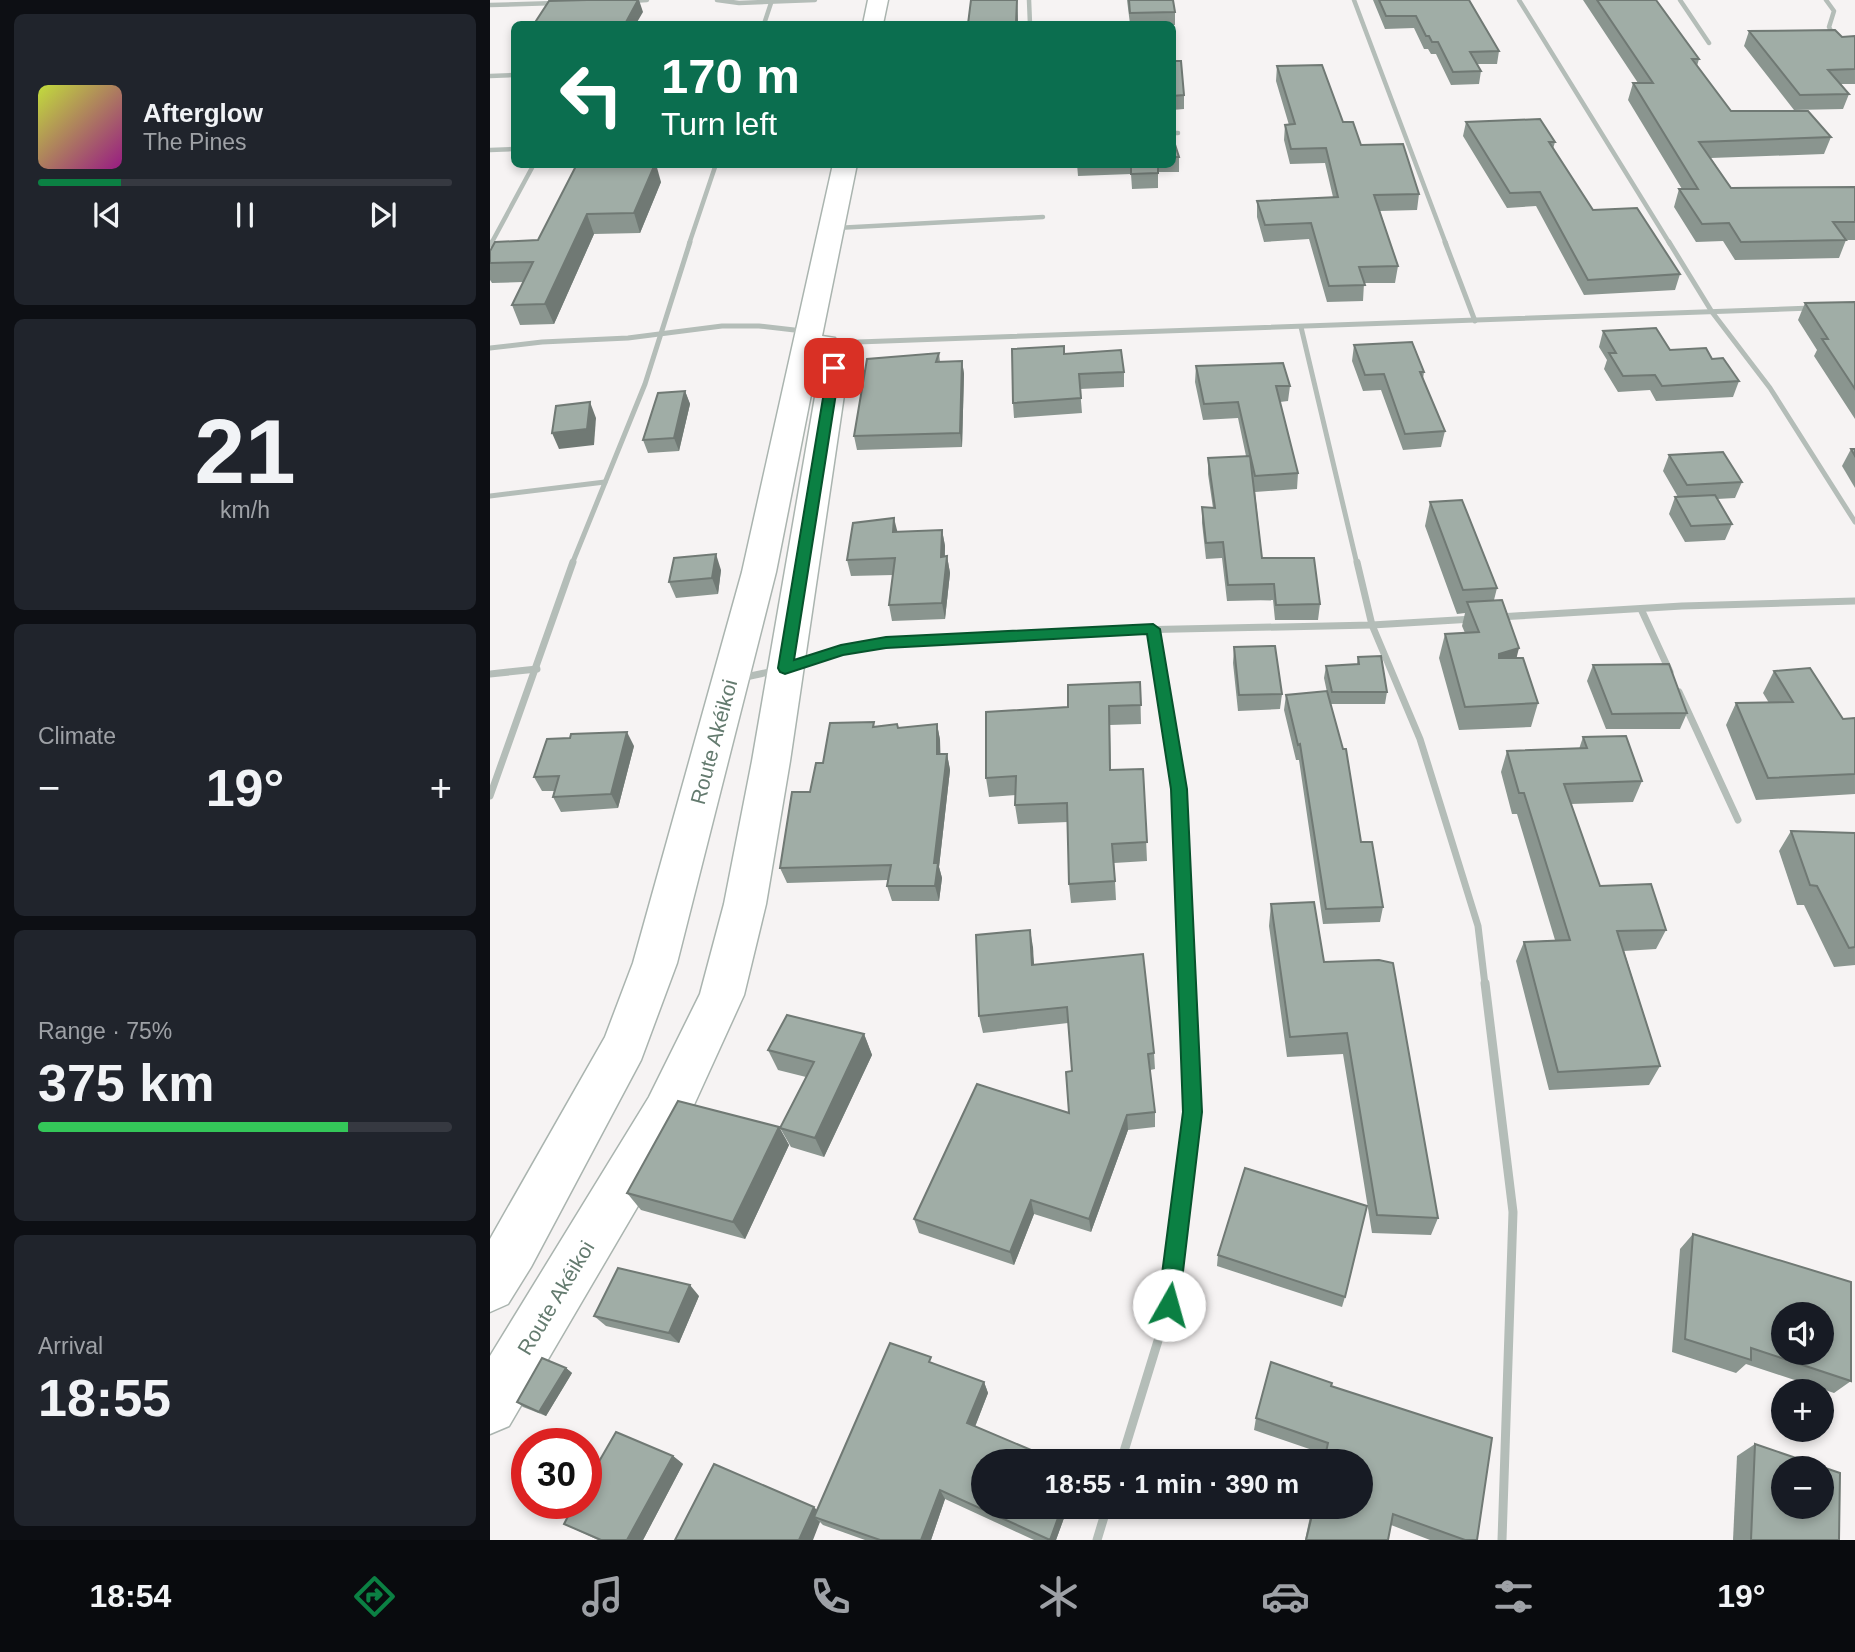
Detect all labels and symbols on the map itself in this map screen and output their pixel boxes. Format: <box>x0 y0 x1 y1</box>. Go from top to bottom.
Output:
pin <box>804 338 864 398</box>
street label: Route Akéikoi <box>686 677 741 807</box>
street label: Route Akéikoi <box>513 1237 598 1359</box>
position arrow <box>1132 1268 1206 1342</box>
speed limit sign: 30 <box>511 1428 602 1519</box>

